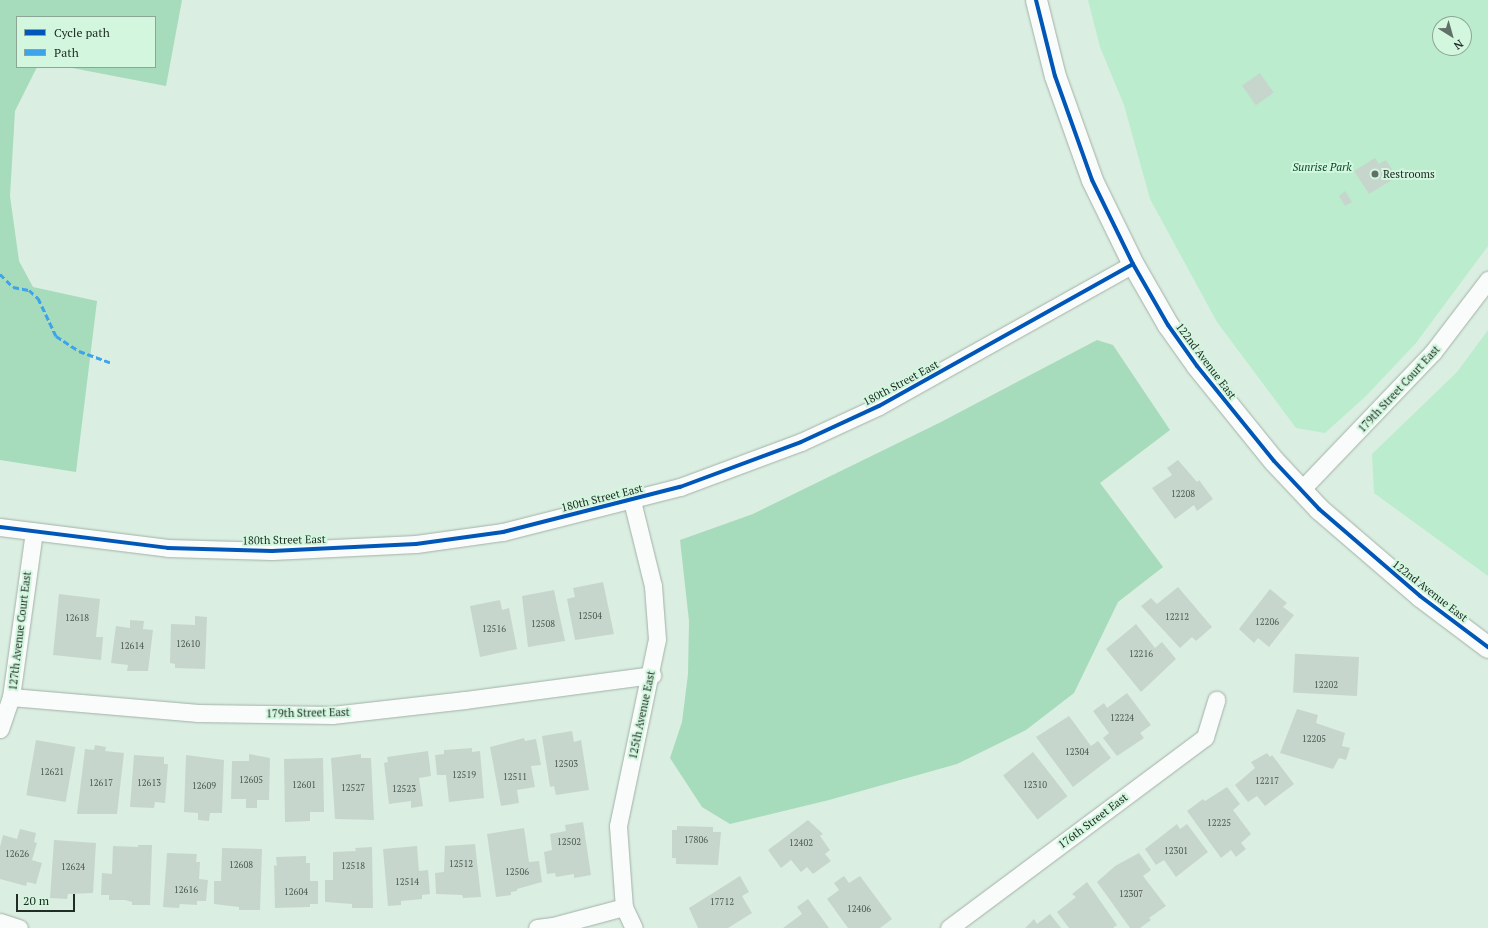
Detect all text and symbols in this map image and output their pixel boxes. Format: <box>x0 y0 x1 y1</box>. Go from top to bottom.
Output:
legend <box>16 16 156 68</box>
north arrow <box>1432 16 1472 56</box>
text: Cycle path <box>54 25 110 40</box>
text: N <box>1451 37 1466 53</box>
text: Path <box>54 45 79 60</box>
park label: Sunrise Park <box>1292 160 1352 174</box>
place label: Restrooms <box>1383 167 1435 181</box>
marker: Restrooms <box>1370 169 1380 179</box>
street label: 122nd Avenue East <box>1173 320 1239 402</box>
street label: 179th Street Court East <box>1355 343 1443 435</box>
street label: 180th Street East <box>861 358 941 408</box>
street label: 180th Street East <box>560 481 644 515</box>
house number: 12208 <box>1171 489 1195 499</box>
street label: 180th Street East <box>242 533 326 547</box>
street label: 122nd Avenue East <box>1390 557 1470 625</box>
street label: 127th Avenue Court East <box>6 571 34 691</box>
house number: 12504 <box>578 611 602 621</box>
house number: 12212 <box>1165 612 1189 622</box>
house number: 12618 <box>65 613 89 623</box>
house number: 12206 <box>1255 617 1279 627</box>
house number: 12508 <box>531 619 555 629</box>
house number: 12516 <box>482 624 506 634</box>
house number: 12610 <box>176 639 200 649</box>
house number: 12614 <box>120 641 144 651</box>
house number: 12216 <box>1129 649 1153 659</box>
street label: 125th Avenue East <box>626 669 658 761</box>
house number: 12202 <box>1314 680 1338 690</box>
street label: 179th Street East <box>266 706 350 720</box>
house number: 12224 <box>1110 713 1134 723</box>
house number: 12205 <box>1302 734 1326 744</box>
house number: 12304 <box>1065 747 1089 757</box>
house number: 12503 <box>554 759 578 769</box>
house number: 12621 <box>40 767 64 777</box>
house number: 12519 <box>452 770 476 780</box>
house number: 12511 <box>503 772 527 782</box>
house number: 12605 <box>239 775 263 785</box>
house number: 12217 <box>1255 776 1279 786</box>
house number: 12617 <box>89 778 113 788</box>
house number: 12613 <box>137 778 161 788</box>
house number: 12601 <box>292 780 316 790</box>
house number: 12310 <box>1023 780 1047 790</box>
house number: 12609 <box>192 781 216 791</box>
house number: 12527 <box>341 783 365 793</box>
house number: 12523 <box>392 784 416 794</box>
street label: 176th Street East <box>1056 791 1130 851</box>
house number: 12225 <box>1207 818 1231 828</box>
house number: 17806 <box>684 835 708 845</box>
house number: 12502 <box>557 837 581 847</box>
house number: 12402 <box>789 838 813 848</box>
house number: 12301 <box>1164 846 1188 856</box>
house number: 12626 <box>5 849 29 859</box>
house number: 12512 <box>449 859 473 869</box>
house number: 12608 <box>229 860 253 870</box>
house number: 12518 <box>341 861 365 871</box>
house number: 12624 <box>61 862 85 872</box>
house number: 12506 <box>505 867 529 877</box>
house number: 12514 <box>395 877 419 887</box>
house number: 12616 <box>174 885 198 895</box>
scale bar <box>18 886 77 912</box>
house number: 12604 <box>284 887 308 897</box>
house number: 12307 <box>1119 889 1143 899</box>
text: 20 m <box>23 893 49 908</box>
house number: 17712 <box>710 897 734 907</box>
house number: 12406 <box>847 904 871 914</box>

